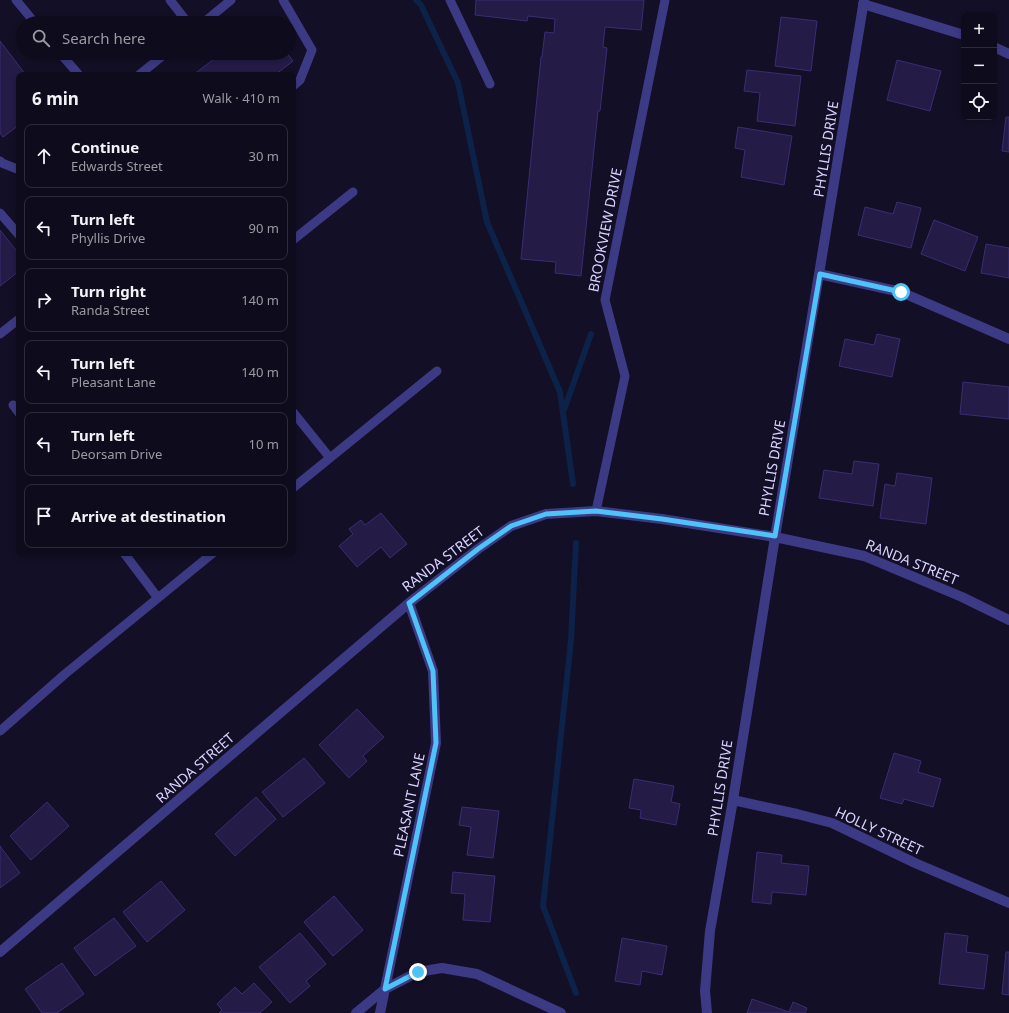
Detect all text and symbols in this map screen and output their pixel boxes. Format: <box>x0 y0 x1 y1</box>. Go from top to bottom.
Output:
map controls <box>961 12 997 120</box>
button: + <box>961 12 997 48</box>
search box <box>16 16 296 60</box>
icon: search <box>30 27 52 49</box>
text: Search here <box>62 28 145 48</box>
button: − <box>961 48 997 84</box>
button: locate <box>961 84 997 120</box>
text: 6 min <box>32 87 79 110</box>
text: Walk · 410 m <box>202 89 280 107</box>
street label: PHYLLIS DRIVE <box>809 99 843 198</box>
text: Continue <box>71 137 139 157</box>
icon: ahead <box>33 145 55 167</box>
text: 30 m <box>249 147 279 165</box>
text: Edwards Street <box>71 157 163 175</box>
street label: BROOKVIEW DRIVE <box>583 166 626 293</box>
text: Turn left <box>71 209 135 229</box>
icon: left <box>33 217 55 239</box>
text: 90 m <box>249 219 279 237</box>
text: Phyllis Drive <box>71 229 145 247</box>
text: Turn right <box>71 281 146 301</box>
route start <box>892 283 910 301</box>
icon: right <box>33 289 55 311</box>
text: 140 m <box>241 291 279 309</box>
text: Randa Street <box>71 301 149 319</box>
text: Turn left <box>71 353 135 373</box>
icon: left <box>33 361 55 383</box>
text: 140 m <box>241 363 279 381</box>
text: Pleasant Lane <box>71 373 156 391</box>
street label: PHYLLIS DRIVE <box>754 418 789 518</box>
text: Turn left <box>71 425 135 445</box>
icon: left <box>33 433 55 455</box>
text: 10 m <box>249 435 279 453</box>
text: Deorsam Drive <box>71 445 162 463</box>
icon: arrive <box>33 505 55 527</box>
text: Arrive at destination <box>71 506 226 526</box>
street label: RANDA STREET <box>398 521 488 596</box>
street label: RANDA STREET <box>863 534 962 589</box>
street label: RANDA STREET <box>151 728 238 807</box>
street label: PHYLLIS DRIVE <box>703 738 737 837</box>
street label: PLEASANT LANE <box>388 751 429 859</box>
street label: HOLLY STREET <box>832 802 926 859</box>
route end <box>409 963 427 981</box>

